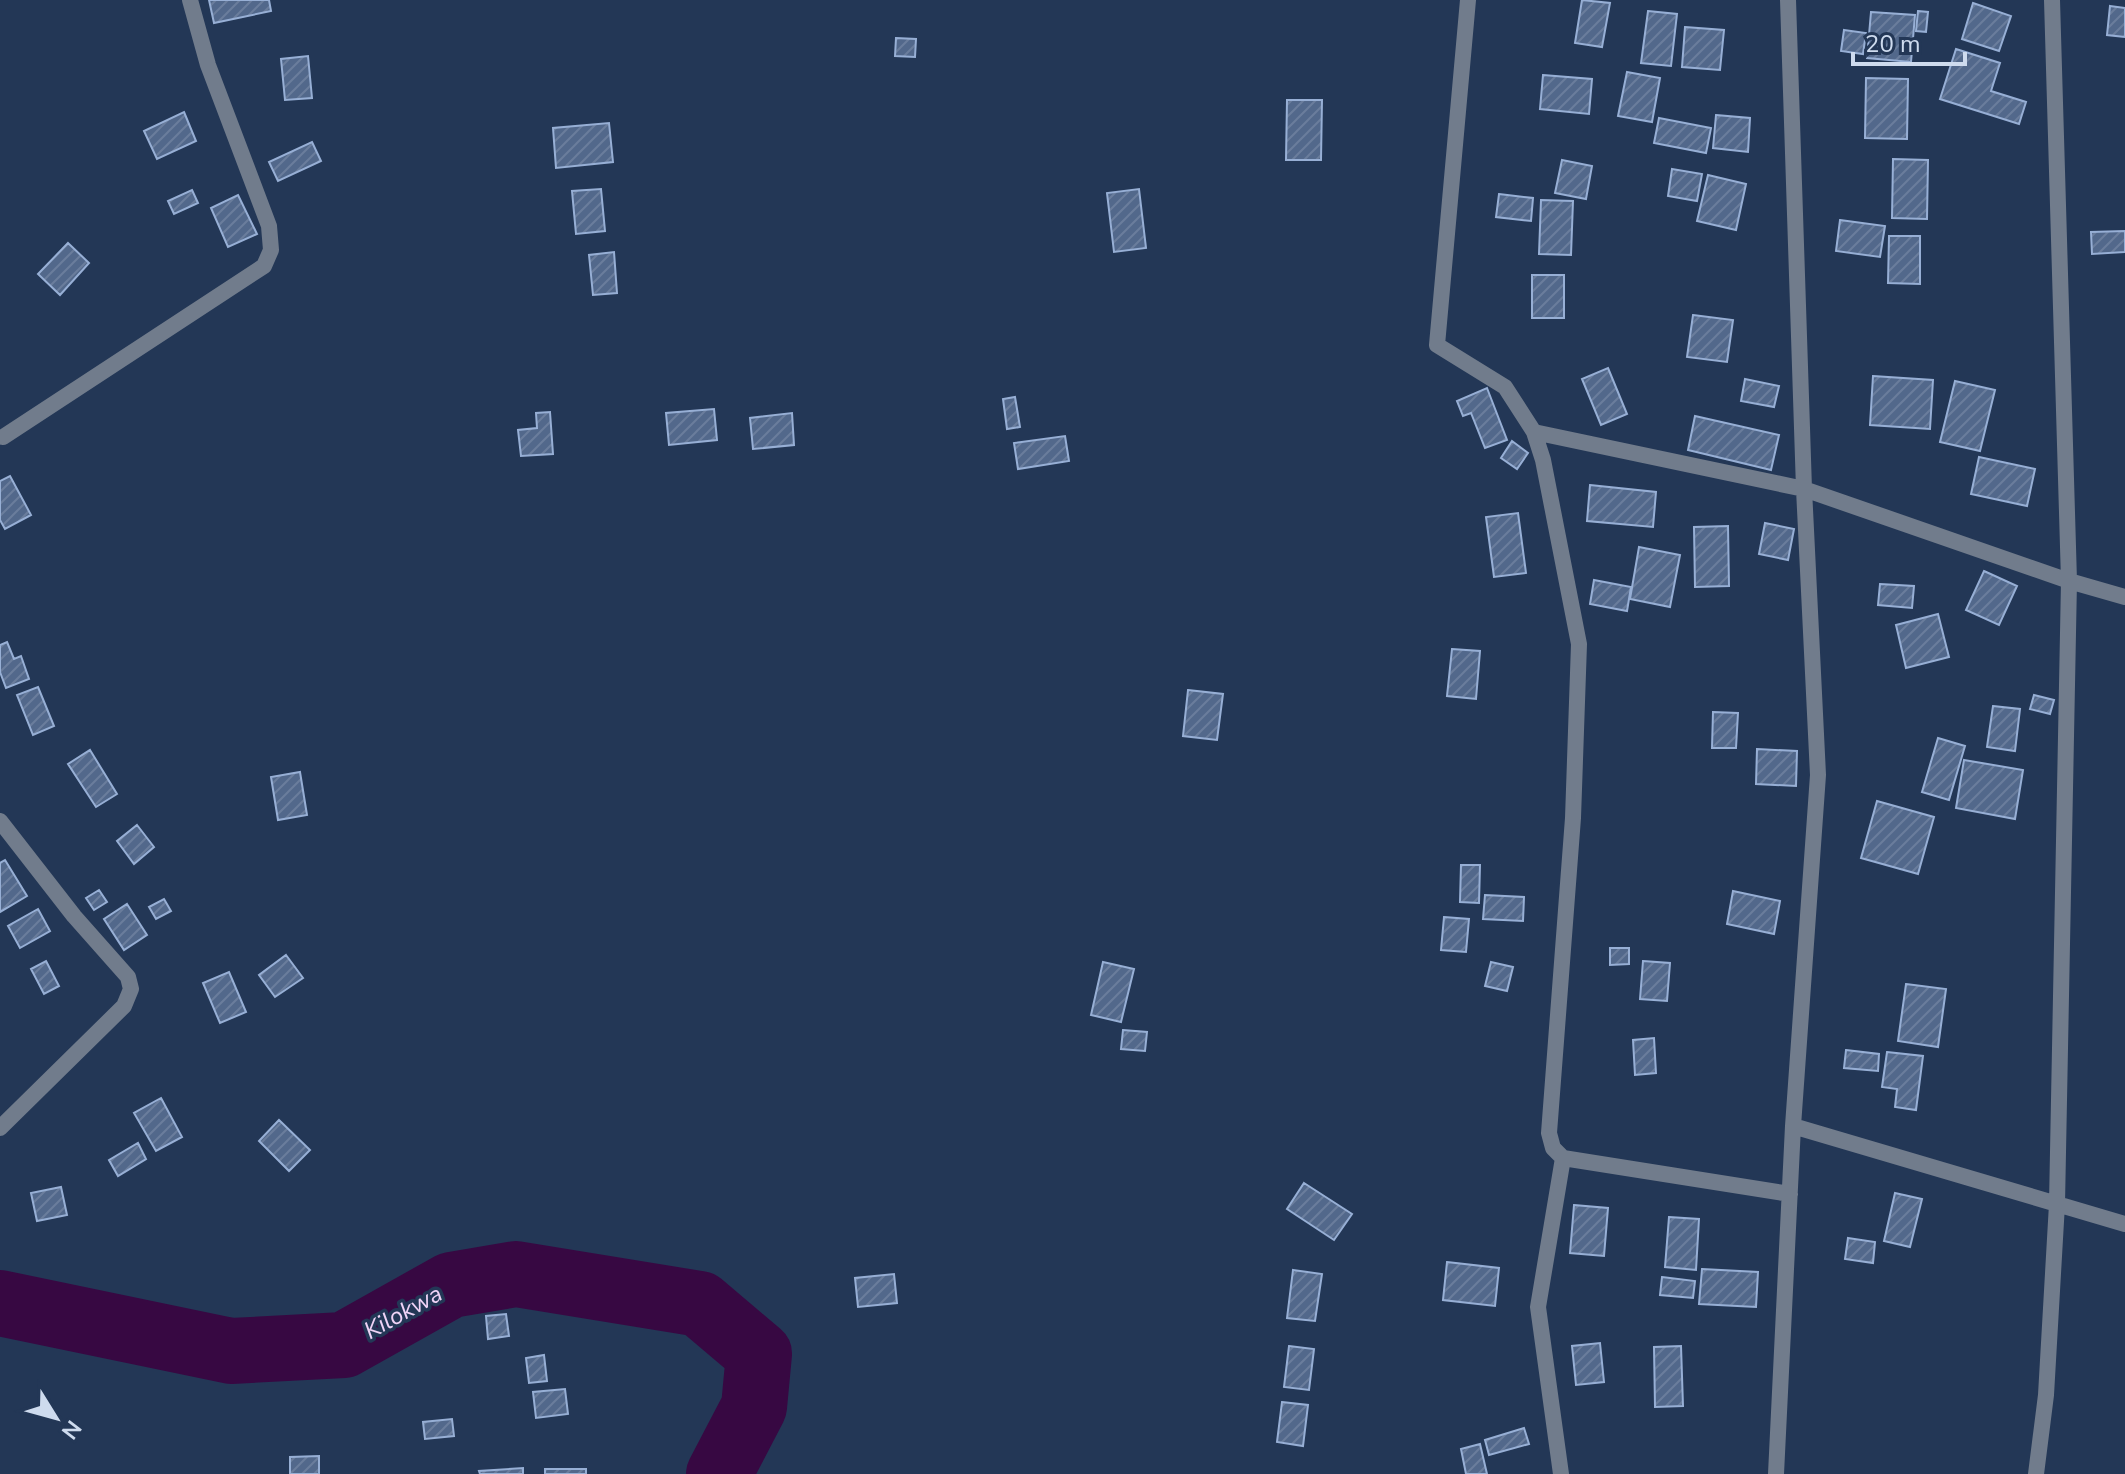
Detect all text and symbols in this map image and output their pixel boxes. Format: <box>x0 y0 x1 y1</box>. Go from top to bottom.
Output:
scale bar <box>1853 16 1965 66</box>
text: 20 m <box>1865 28 1921 60</box>
water label: Kilokwa <box>358 1277 448 1347</box>
north arrow <box>16 1378 96 1458</box>
text: N <box>54 1414 88 1445</box>

